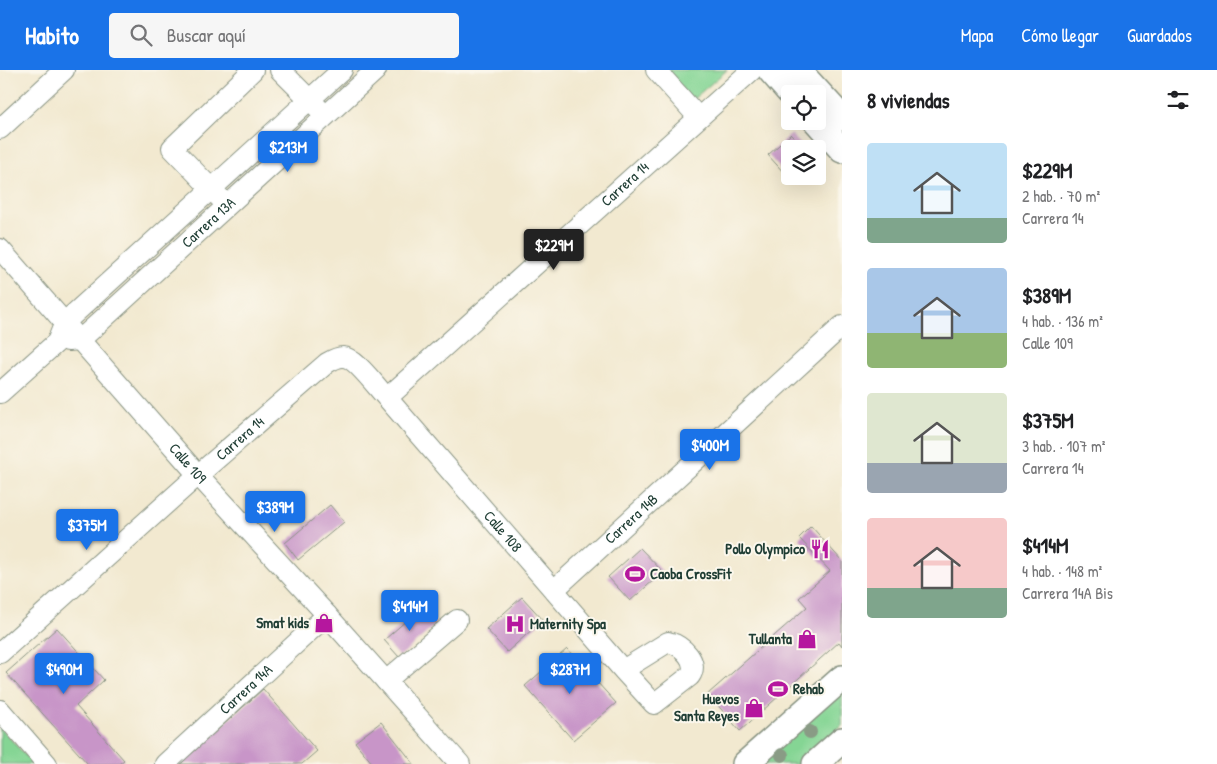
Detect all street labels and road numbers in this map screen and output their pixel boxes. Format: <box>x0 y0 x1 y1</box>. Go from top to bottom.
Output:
street label: Carrera 14 <box>596 156 653 211</box>
street label: Carrera 13A <box>177 192 240 252</box>
street label: Carrera 14 <box>211 411 269 465</box>
street label: Calle 109 <box>165 438 212 488</box>
street label: Carrera 14B <box>600 489 662 549</box>
street label: Calle 108 <box>479 506 527 556</box>
street label: Carrera 14A <box>215 659 277 719</box>

